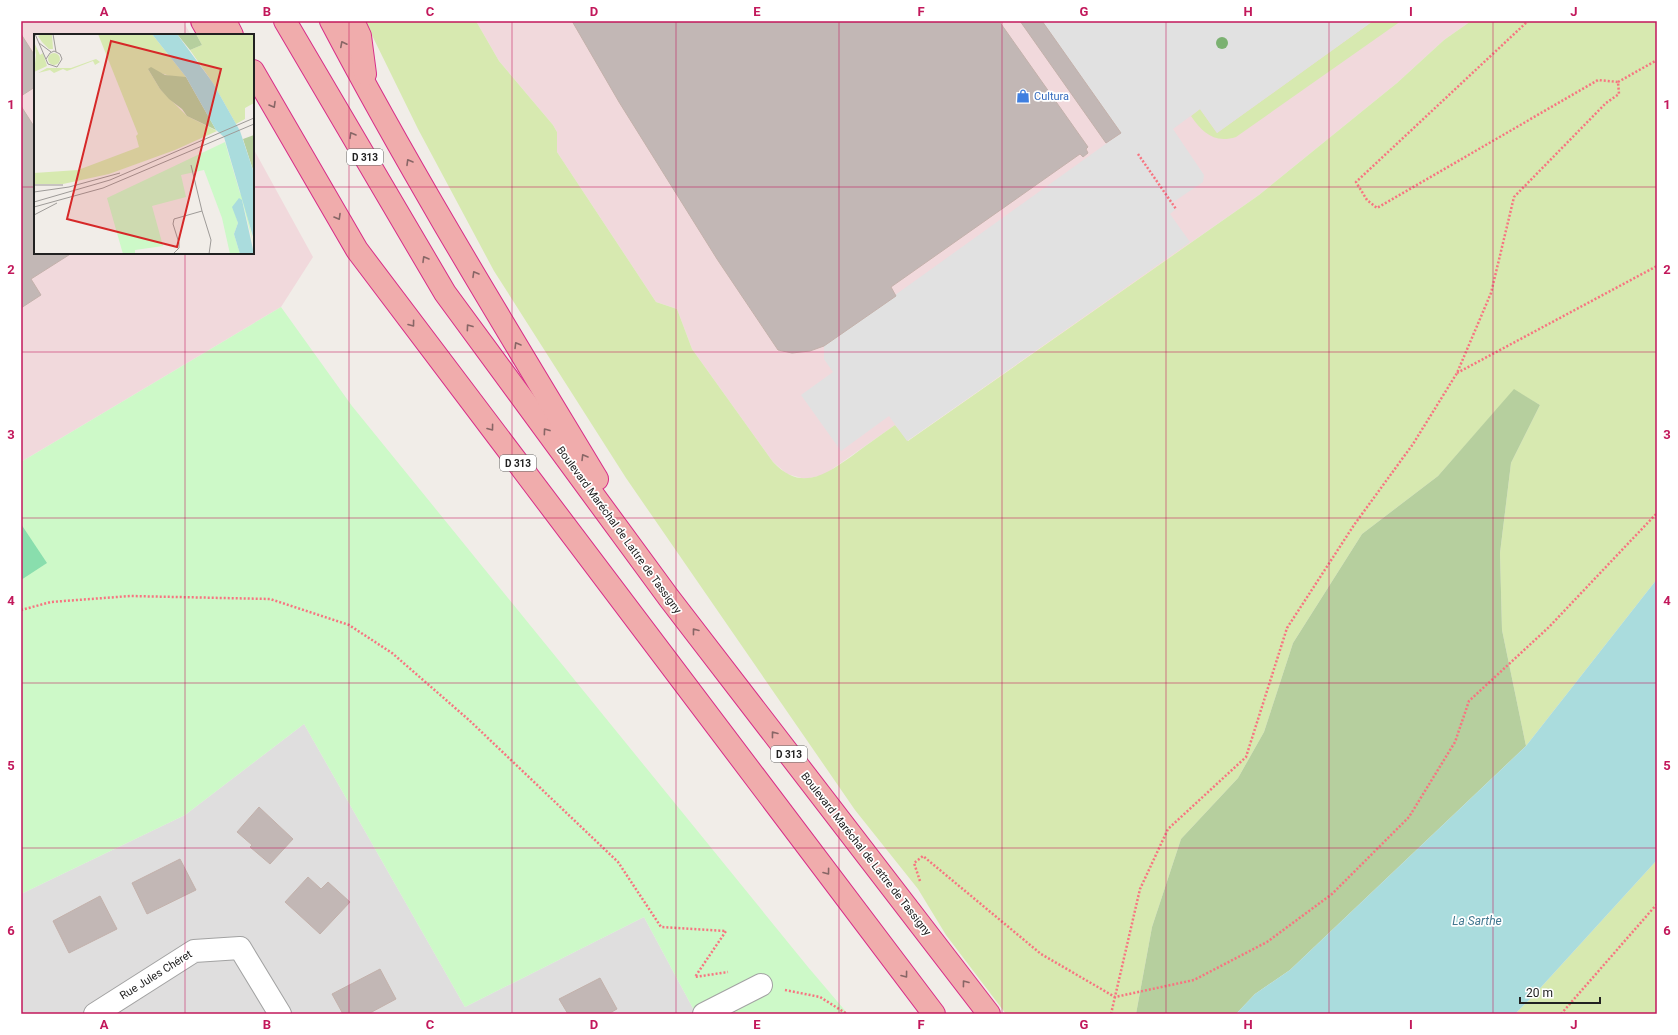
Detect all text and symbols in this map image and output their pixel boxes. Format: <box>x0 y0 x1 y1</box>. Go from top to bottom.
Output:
text: A <box>100 4 109 19</box>
text: B <box>263 4 271 19</box>
text: C <box>426 4 435 19</box>
text: D <box>590 4 598 19</box>
text: E <box>753 4 761 19</box>
text: F <box>917 4 925 19</box>
text: G <box>1080 4 1089 19</box>
text: H <box>1243 4 1253 19</box>
text: I <box>1409 4 1413 19</box>
text: J <box>1570 4 1578 19</box>
inset map <box>34 34 254 254</box>
one-way arrow <box>340 41 348 48</box>
shop icon: Cultura <box>1015 88 1031 104</box>
place label: Cultura <box>1034 90 1069 103</box>
text: 1 <box>7 97 15 112</box>
text: 1 <box>1663 97 1671 112</box>
one-way arrow <box>268 101 275 108</box>
one-way arrow <box>349 132 357 139</box>
road number: D 313 <box>347 149 383 165</box>
one-way arrow <box>406 159 414 166</box>
one-way arrow <box>333 213 341 220</box>
one-way arrow <box>422 256 430 263</box>
text: 2 <box>7 262 15 277</box>
text: 2 <box>1663 262 1671 277</box>
one-way arrow <box>472 271 479 278</box>
one-way arrow <box>408 319 415 326</box>
one-way arrow <box>467 324 474 331</box>
one-way arrow <box>514 342 521 349</box>
one-way arrow <box>486 423 493 430</box>
text: 3 <box>7 427 15 442</box>
text: 3 <box>1663 427 1671 442</box>
one-way arrow <box>544 429 551 436</box>
street label: Boulevard Maréchal de Lattre de Tassigny <box>554 444 685 617</box>
one-way arrow <box>581 454 588 461</box>
road number: D 313 <box>500 455 536 471</box>
text: 4 <box>7 593 15 608</box>
text: 4 <box>1663 593 1671 608</box>
one-way arrow <box>692 629 699 636</box>
one-way arrow <box>772 732 779 739</box>
road number: D 313 <box>771 746 807 762</box>
text: 5 <box>7 758 15 773</box>
text: 5 <box>1663 758 1671 773</box>
street label: Boulevard Maréchal de Lattre de Tassigny <box>798 770 934 939</box>
one-way arrow <box>822 867 829 874</box>
water label: La Sarthe <box>1452 914 1502 928</box>
text: 6 <box>7 923 15 938</box>
text: 6 <box>1663 923 1671 938</box>
street label: Rue Jules Chéret <box>118 947 195 1002</box>
one-way arrow <box>900 971 907 978</box>
scale bar <box>1520 979 1600 1005</box>
one-way arrow <box>962 980 970 987</box>
text: 20 m <box>1526 986 1553 1000</box>
text: A <box>100 1017 109 1032</box>
text: B <box>263 1017 271 1032</box>
text: C <box>426 1017 435 1032</box>
text: D <box>590 1017 598 1032</box>
text: E <box>753 1017 761 1032</box>
text: F <box>917 1017 925 1032</box>
text: G <box>1080 1017 1089 1032</box>
text: H <box>1243 1017 1253 1032</box>
text: I <box>1409 1017 1413 1032</box>
text: J <box>1570 1017 1578 1032</box>

